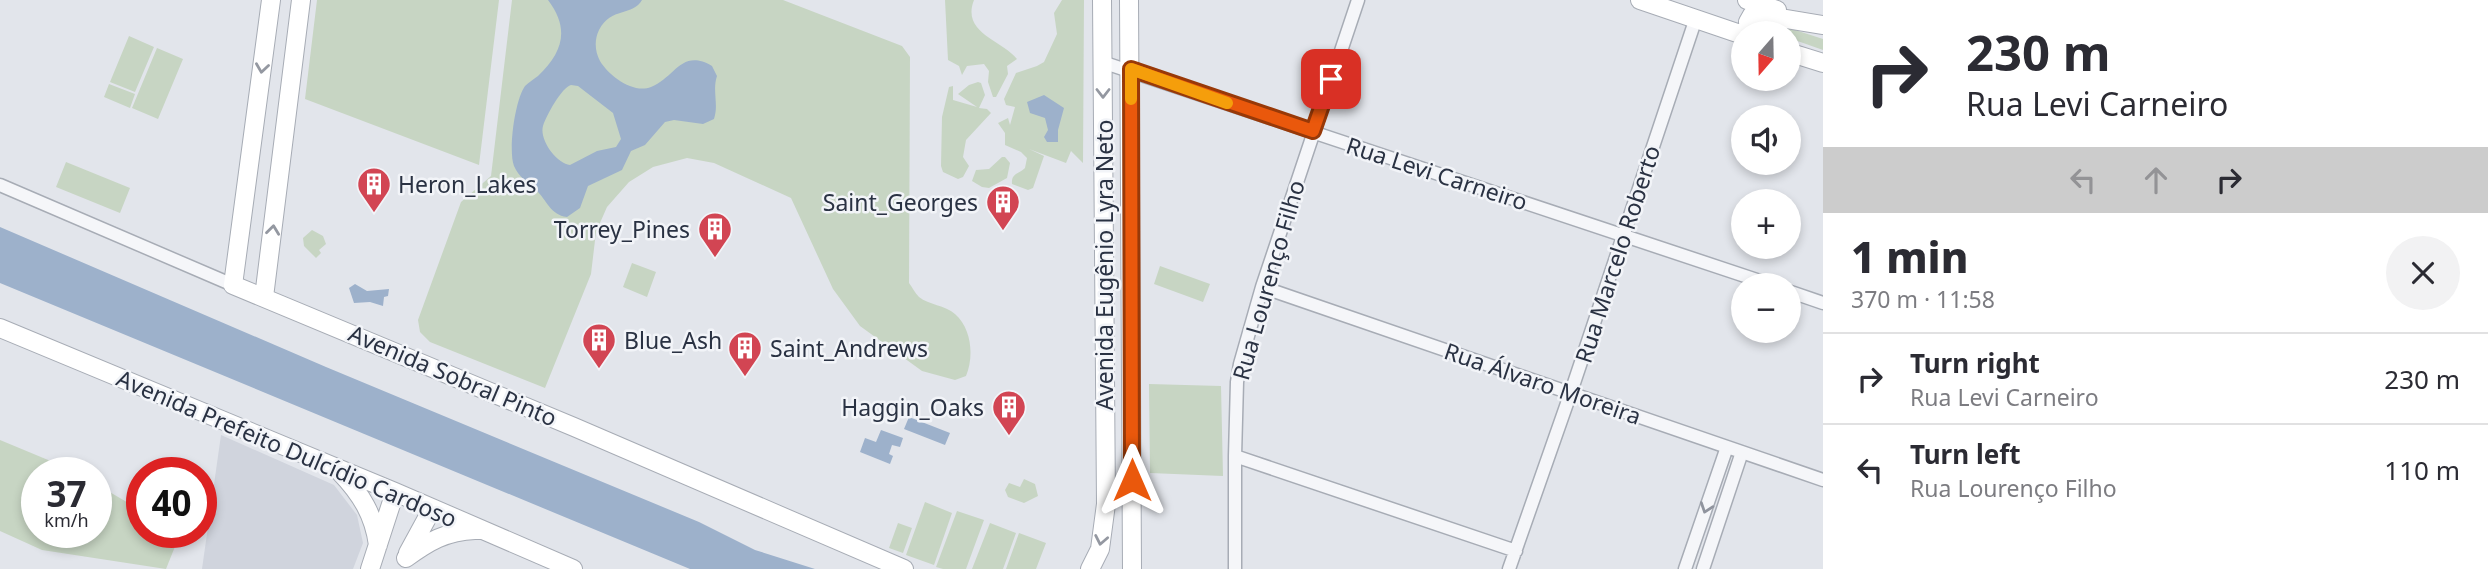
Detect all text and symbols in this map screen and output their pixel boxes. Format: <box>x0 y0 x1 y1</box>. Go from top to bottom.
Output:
text: 230 m <box>1966 19 2111 85</box>
north arrow <box>1731 21 1801 91</box>
map controls <box>1731 21 1801 343</box>
icon: right <box>1851 28 1942 119</box>
pin <box>1301 49 1361 109</box>
icon: arrive <box>1312 60 1350 98</box>
one-way arrow <box>254 62 269 73</box>
text: Rua Levi Carneiro <box>1966 82 2228 125</box>
one-way arrow <box>1095 88 1111 98</box>
button: sound <box>1731 105 1801 175</box>
street label: Avenida Eugênio Lyra Neto <box>1088 119 1120 411</box>
street label: Rua Levi Carneiro <box>1342 129 1532 217</box>
street label: Rua Marcelo Roberto <box>1567 141 1667 367</box>
icon: left <box>2064 161 2102 199</box>
icon: ahead <box>2137 161 2175 199</box>
icon: right <box>2210 161 2248 199</box>
building icon: Heron_Lakes <box>355 165 393 214</box>
place label: Heron_Lakes <box>398 168 537 200</box>
street label: Rua Lourenço Filho <box>1224 176 1312 384</box>
building icon: Saint_Georges <box>984 183 1022 232</box>
place label: Saint_Georges <box>823 186 978 218</box>
button: + <box>1731 189 1801 259</box>
building icon: Torrey_Pines <box>696 210 734 259</box>
place label: Torrey_Pines <box>554 213 690 245</box>
one-way arrow <box>265 224 280 235</box>
text: 1 min <box>1851 228 1968 285</box>
button: close <box>2386 236 2460 310</box>
button: − <box>1731 273 1801 343</box>
text: 370 m · 11:58 <box>1851 283 1995 315</box>
street label: Avenida Sobral Pinto <box>344 317 562 433</box>
building icon: Blue_Ash <box>580 321 618 370</box>
place label: Blue_Ash <box>624 324 722 356</box>
building icon: Saint_Andrews <box>726 329 764 378</box>
place label: Saint_Andrews <box>770 332 928 364</box>
street label: Rua Álvaro Moreira <box>1440 334 1646 432</box>
text: Turn right <box>1910 345 2040 381</box>
icon: right <box>1851 360 1889 398</box>
text: 230 m <box>2384 361 2460 397</box>
street label: Avenida Prefeito Dulcídio Cardoso <box>112 362 462 534</box>
text: Rua Levi Carneiro <box>1910 381 2099 413</box>
building icon: Haggin_Oaks <box>990 388 1028 437</box>
place label: Haggin_Oaks <box>841 391 984 423</box>
text: Turn left <box>1910 436 2021 472</box>
position arrow <box>1095 443 1169 517</box>
icon: left <box>1851 451 1889 489</box>
text: 110 m <box>2384 452 2460 488</box>
speed limit sign: 40 <box>126 457 217 548</box>
text: 37 <box>46 470 87 517</box>
text: Rua Lourenço Filho <box>1910 472 2117 504</box>
one-way arrow <box>1700 501 1714 514</box>
text: km/h <box>44 508 89 532</box>
one-way arrow <box>1094 534 1109 546</box>

